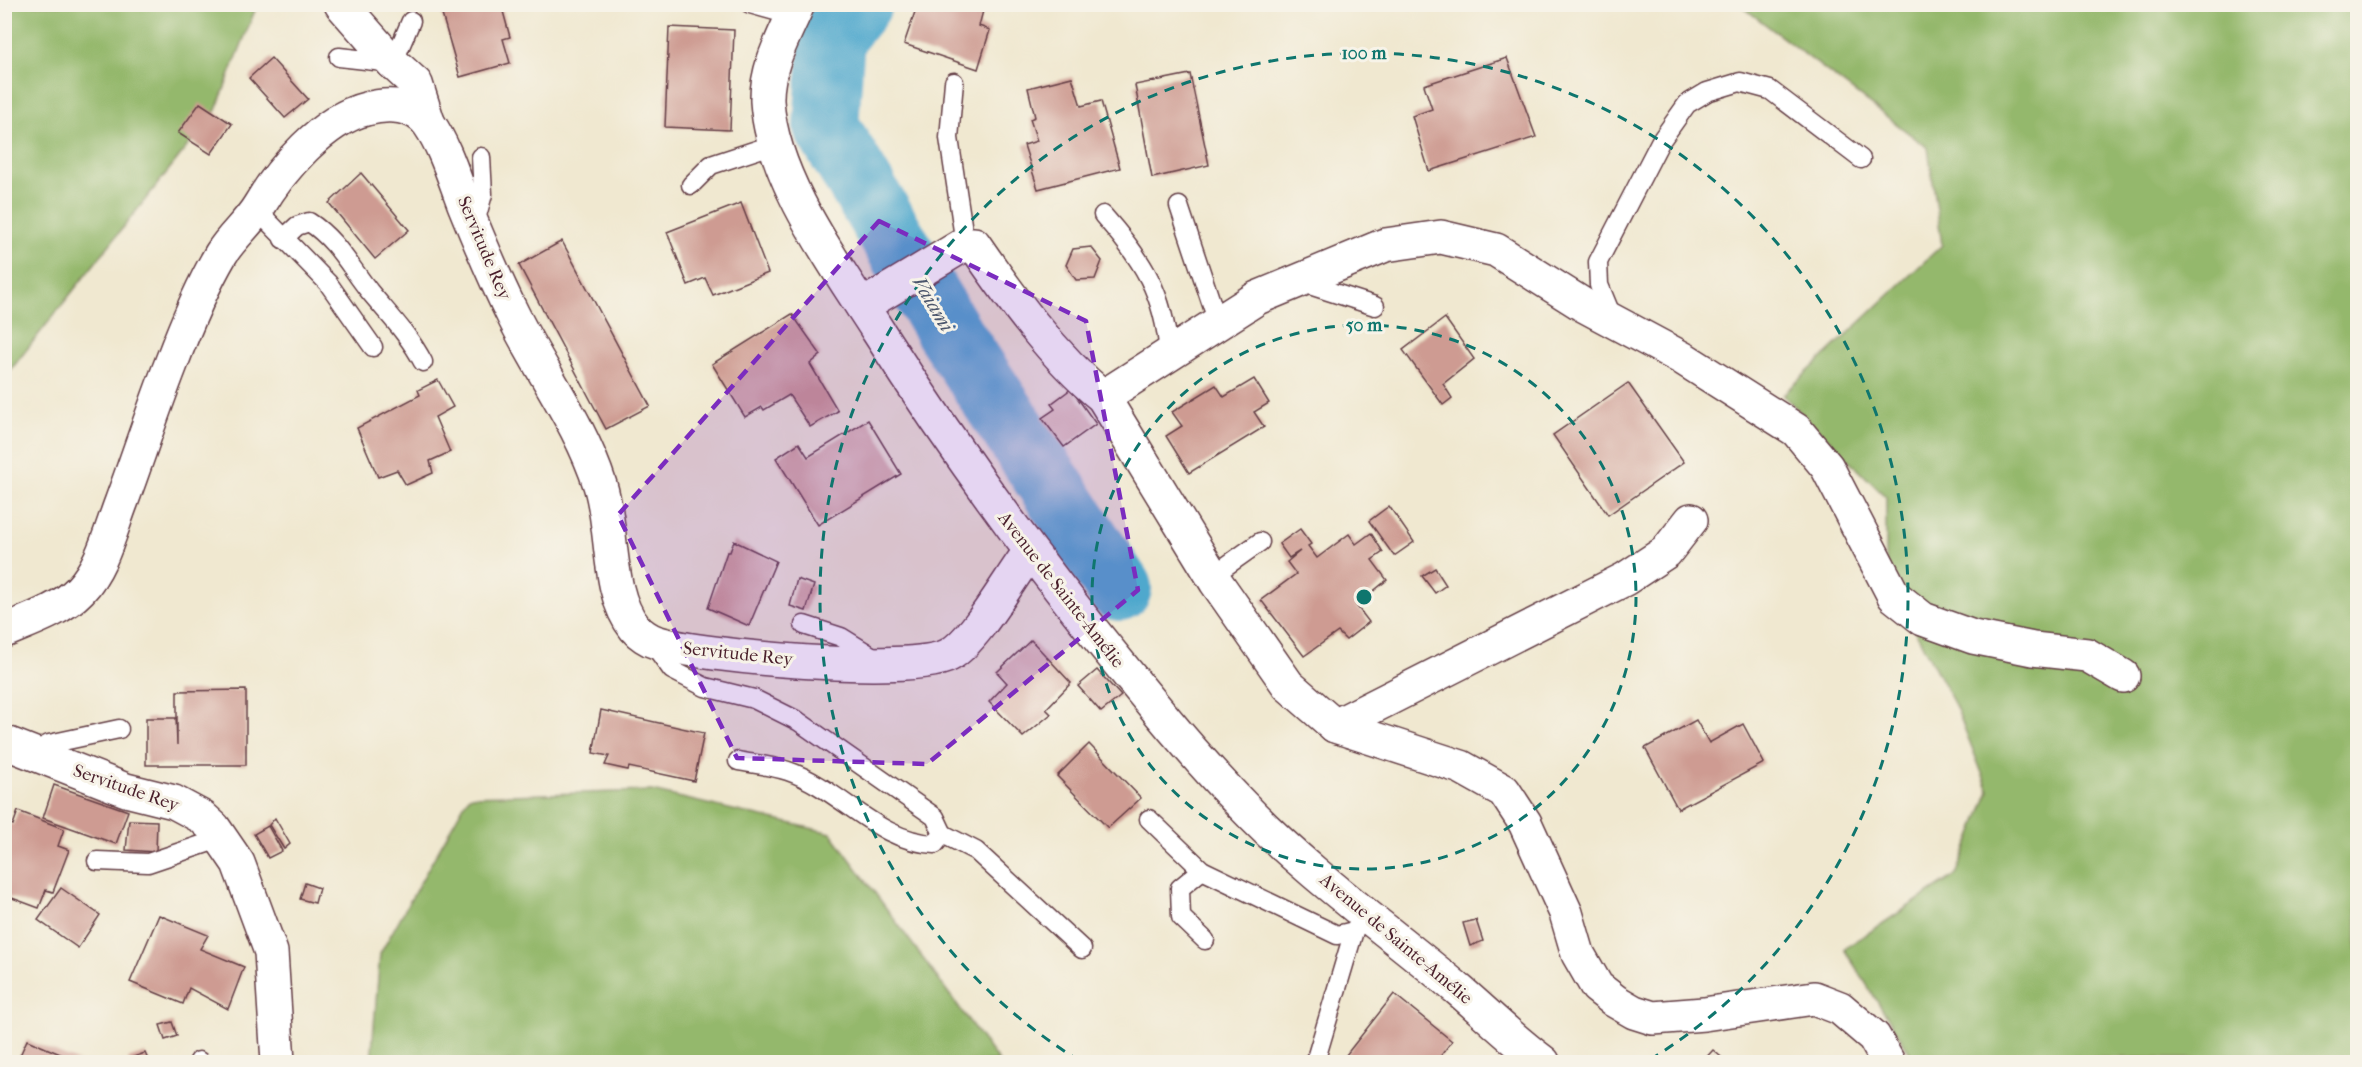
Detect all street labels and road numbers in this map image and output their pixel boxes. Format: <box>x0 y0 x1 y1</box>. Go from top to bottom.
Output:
street label: Servitude Rey <box>453 193 516 304</box>
street label: Avenue de Sainte-Amélie <box>993 507 1129 672</box>
street label: Servitude Rey <box>682 638 795 670</box>
street label: Servitude Rey <box>70 760 183 816</box>
street label: Avenue de Sainte-Amélie <box>1315 869 1476 1009</box>

